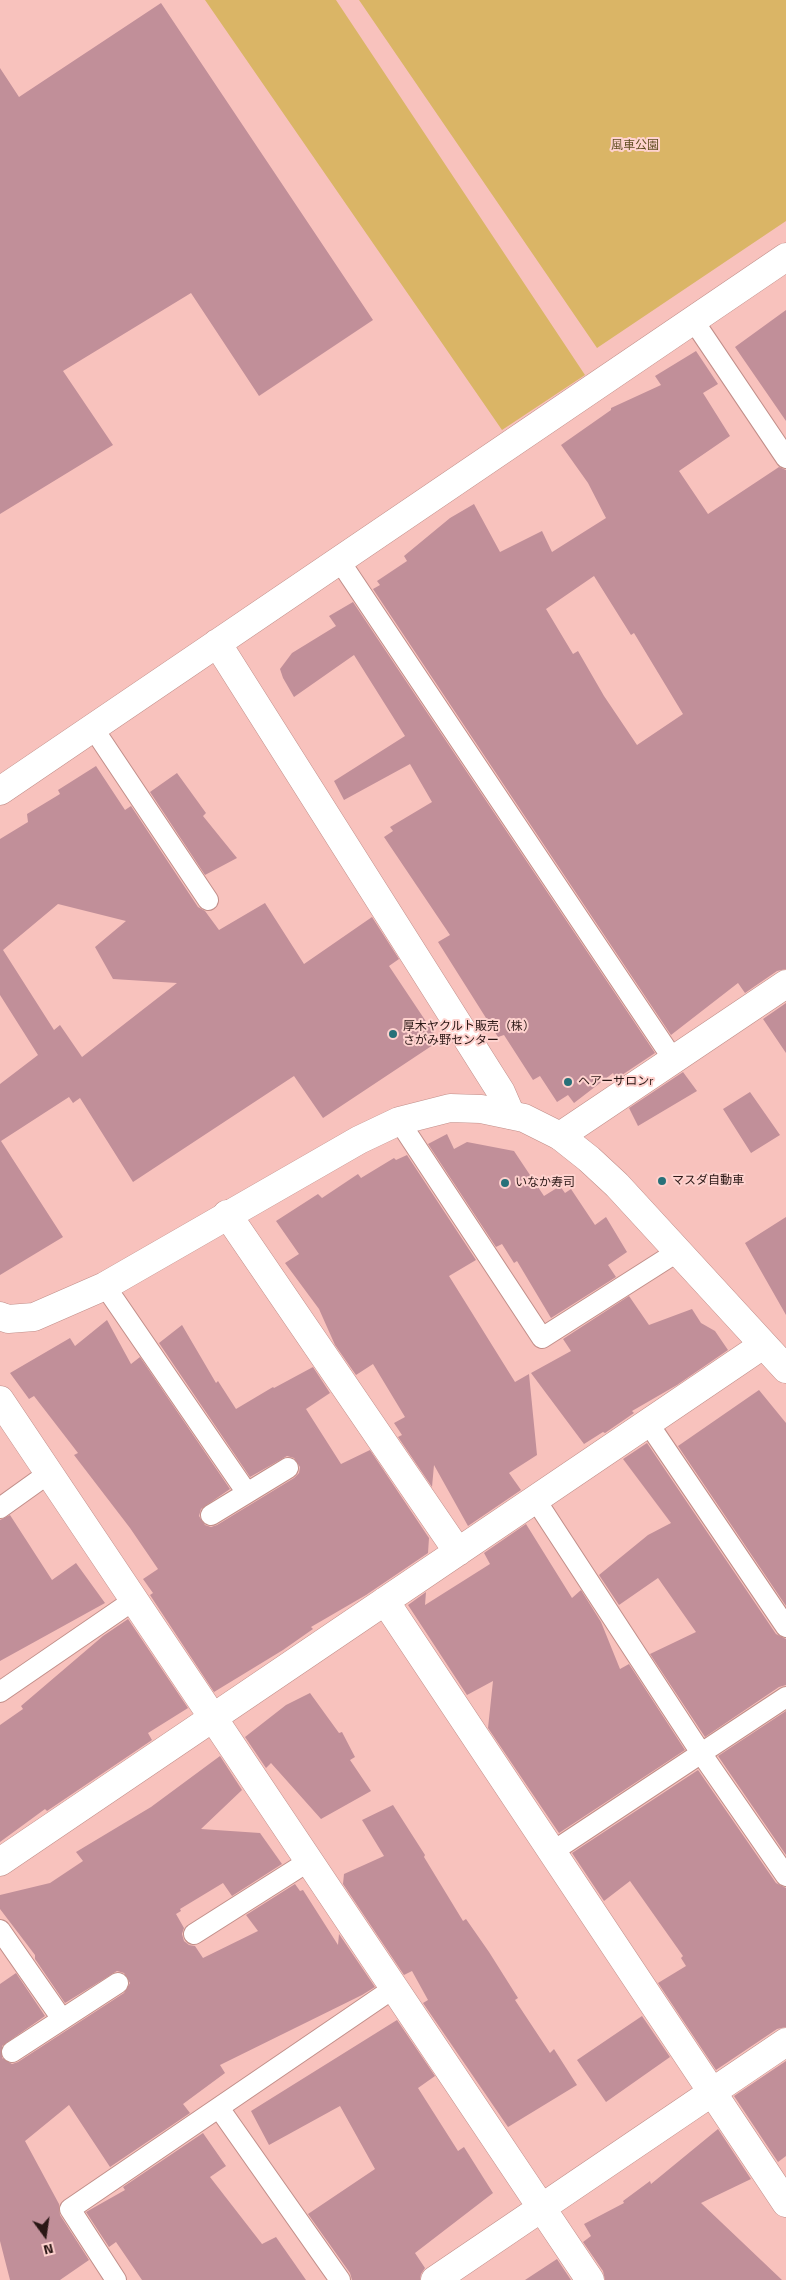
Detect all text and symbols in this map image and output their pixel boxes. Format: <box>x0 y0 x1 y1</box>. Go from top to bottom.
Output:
park label: 風車公園 <box>611 139 659 153</box>
place label: 厚木ヤクルト販売（株） さがみ野センター <box>403 1020 535 1048</box>
marker: 厚木ヤクルト販売（株） さがみ野センター <box>387 1028 399 1040</box>
place label: ヘアーサロンr <box>578 1075 653 1089</box>
marker: ヘアーサロンr <box>562 1076 574 1088</box>
place label: マスダ自動車 <box>672 1174 744 1188</box>
marker: マスダ自動車 <box>656 1175 668 1187</box>
place label: いなか寿司 <box>515 1176 575 1190</box>
marker: いなか寿司 <box>499 1177 511 1189</box>
north arrow <box>20 2210 70 2260</box>
text: N <box>42 2239 56 2261</box>

